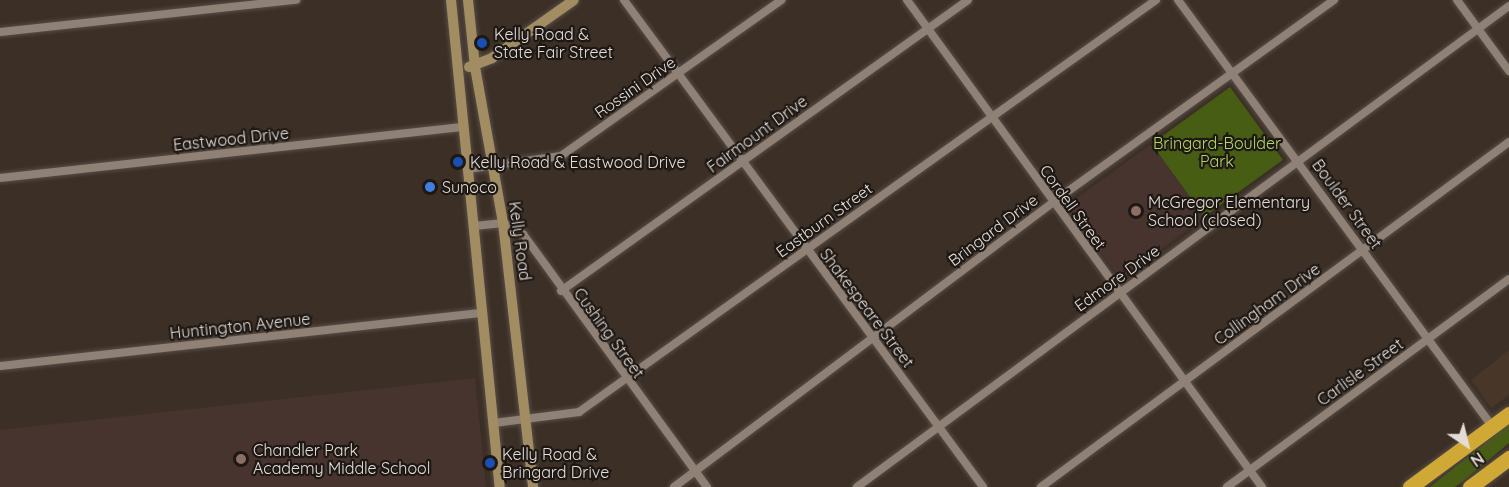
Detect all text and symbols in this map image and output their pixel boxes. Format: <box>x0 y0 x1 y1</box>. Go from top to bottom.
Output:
place label: Kelly Road & State Fair Street <box>494 24 613 62</box>
marker: Kelly Road & State Fair Street <box>475 36 489 50</box>
street label: Rossini Drive <box>591 52 679 122</box>
street label: Fairmount Drive <box>703 91 811 177</box>
street label: Eastwood Drive <box>172 123 290 155</box>
park label: Bringard-Boulder Park <box>1153 133 1281 171</box>
place label: Kelly Road & Eastwood Drive <box>470 152 686 172</box>
marker: Kelly Road & Eastwood Drive <box>451 155 465 169</box>
street label: Boulder Street <box>1308 156 1386 252</box>
street label: Cordell Street <box>1036 161 1110 253</box>
place label: Sunoco <box>442 177 497 197</box>
street label: Eastburn Street <box>772 179 876 261</box>
marker: Sunoco <box>423 180 437 194</box>
street label: Bringard Drive <box>944 190 1042 270</box>
place label: McGregor Elementary School (closed) <box>1148 192 1310 230</box>
street label: Kelly Road <box>505 200 535 282</box>
marker: McGregor Elementary School (closed) <box>1129 204 1143 218</box>
street label: Edmore Drive <box>1071 241 1163 315</box>
street label: Shakespeare Street <box>816 245 918 371</box>
street label: Collingham Drive <box>1210 259 1324 349</box>
street label: Cushing Street <box>570 284 648 382</box>
street label: Huntington Avenue <box>169 309 311 343</box>
street label: Carlisle Street <box>1313 334 1407 410</box>
north arrow <box>1437 415 1497 475</box>
place label: Chandler Park Academy Middle School <box>253 440 430 478</box>
place label: Kelly Road & Bringard Drive <box>502 444 609 482</box>
text: N <box>1467 448 1488 471</box>
marker: Chandler Park Academy Middle School <box>234 452 248 466</box>
marker: Kelly Road & Bringard Drive <box>483 456 497 470</box>

